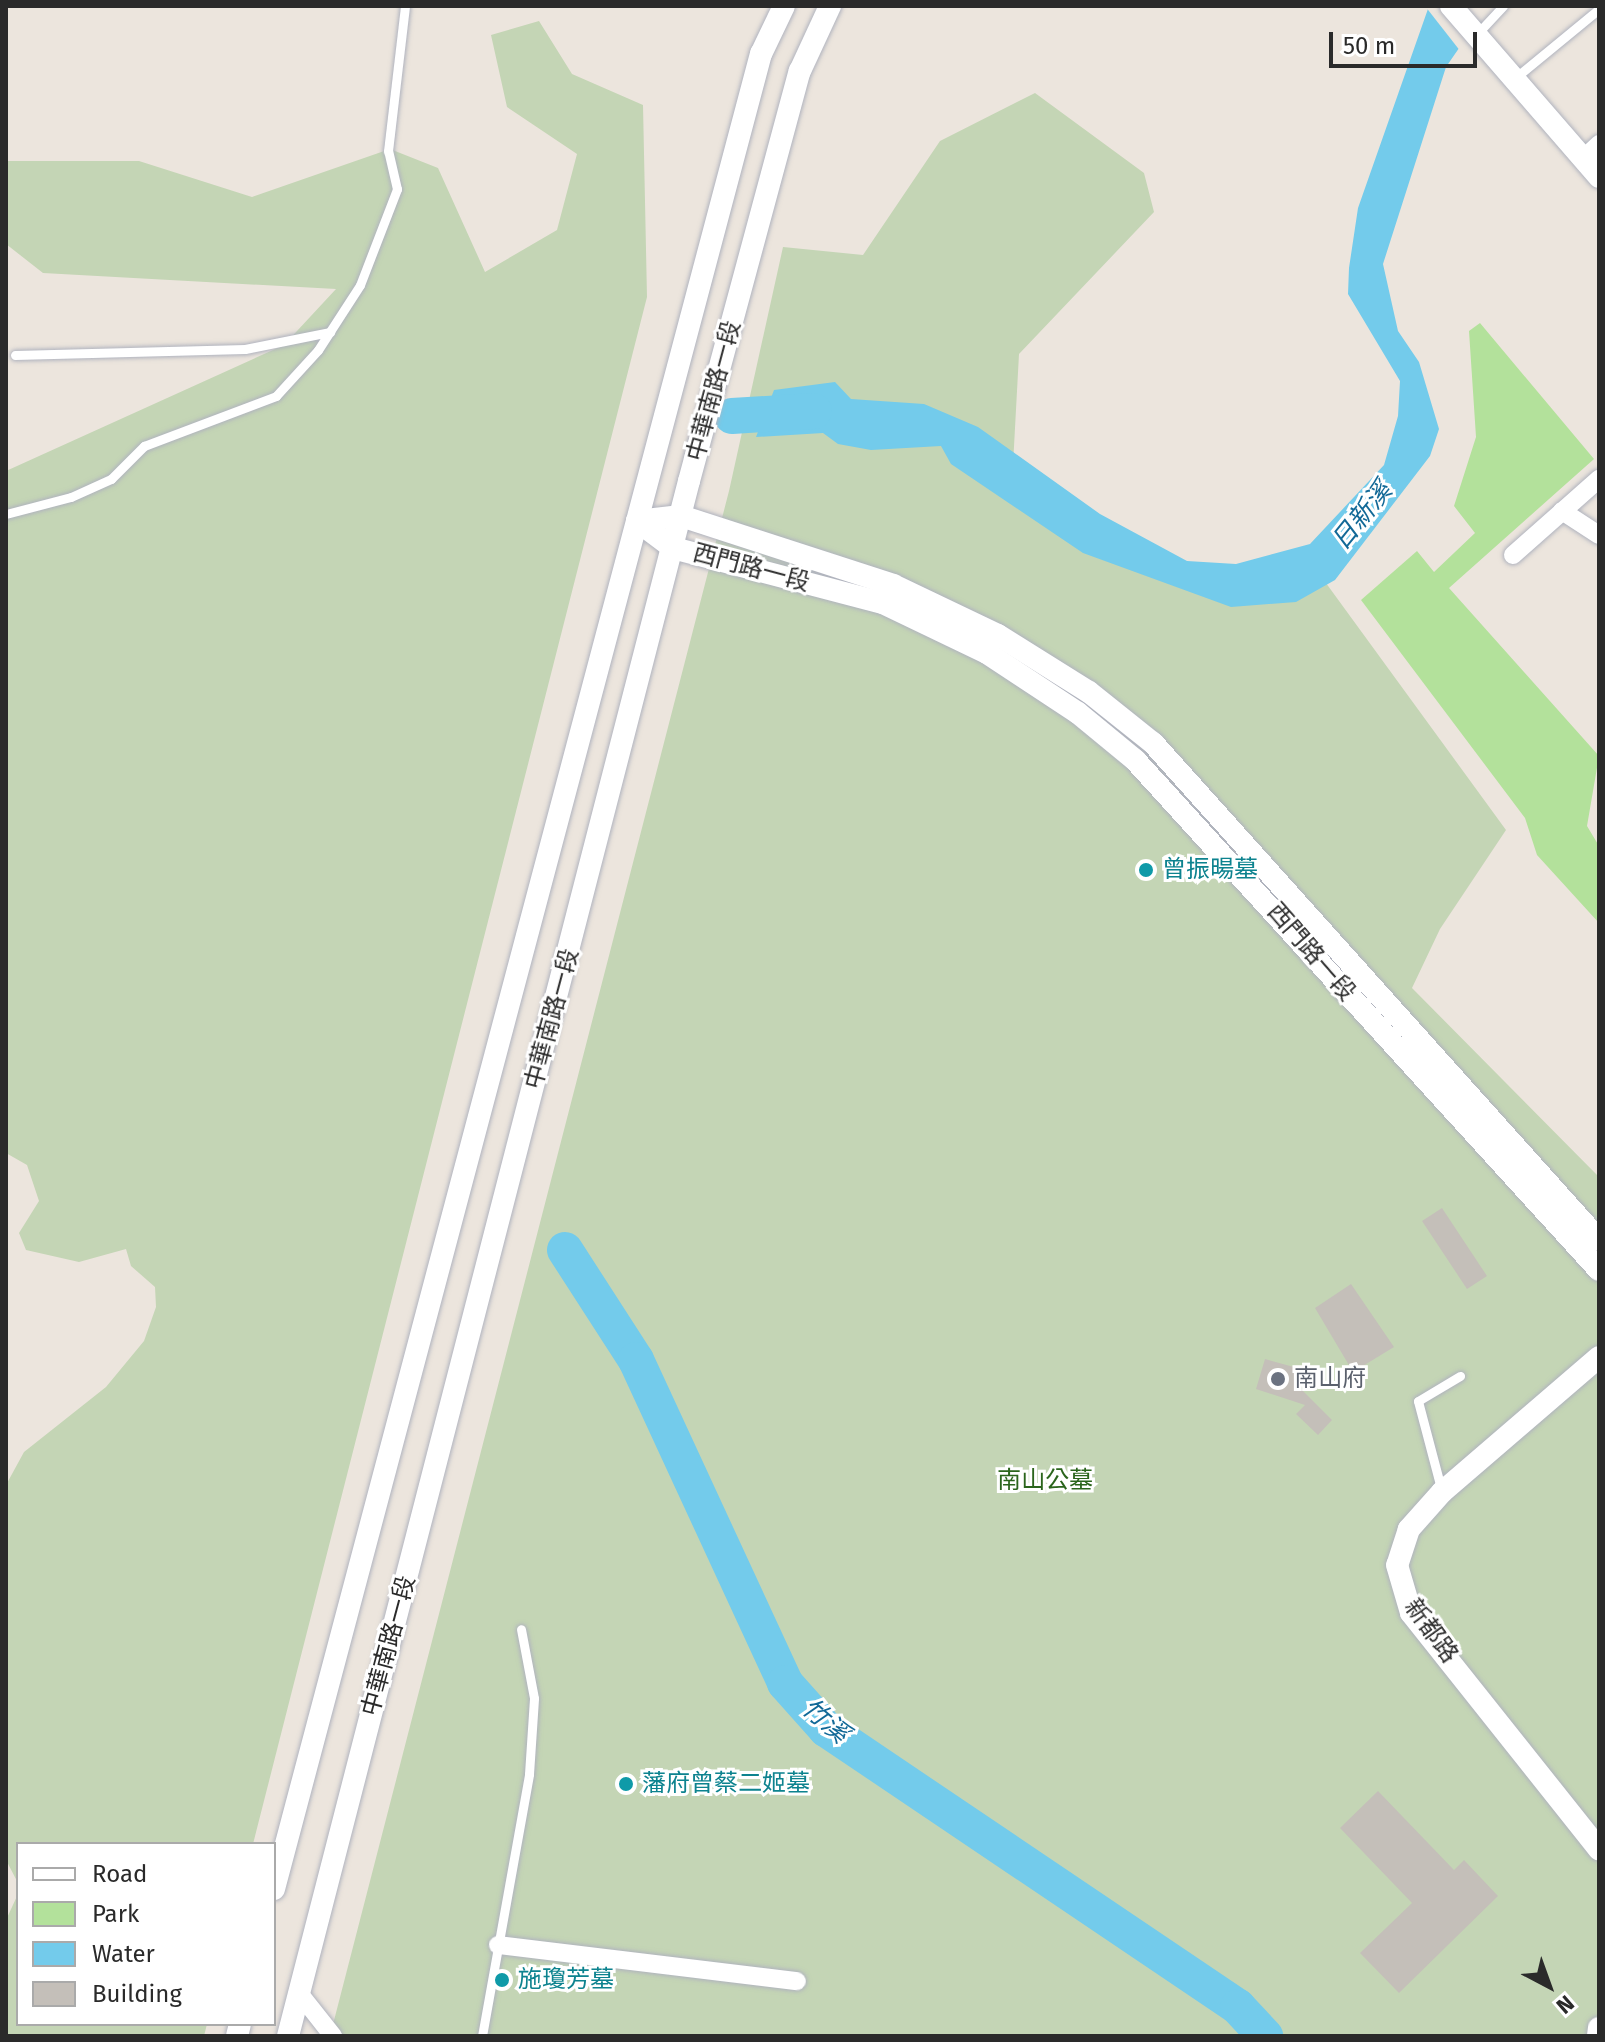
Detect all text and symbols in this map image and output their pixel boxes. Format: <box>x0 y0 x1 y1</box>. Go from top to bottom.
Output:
scale bar <box>1333 16 1481 66</box>
text: 50 m <box>1343 32 1395 60</box>
street label: 中華南路一段 <box>681 318 747 464</box>
water label: 日新溪 <box>1325 476 1399 556</box>
street label: 西門路一段 <box>689 539 813 597</box>
place label: 曾振暘墓 <box>1162 856 1258 884</box>
marker: 曾振暘墓 <box>1137 861 1155 879</box>
street label: 西門路一段 <box>1261 897 1361 1007</box>
street label: 中華南路一段 <box>519 946 585 1092</box>
place label: 南山府 <box>1294 1365 1366 1393</box>
marker: 南山府 <box>1269 1370 1287 1388</box>
park label: 南山公墓 <box>997 1467 1093 1495</box>
street label: 中華南路一段 <box>356 1573 422 1719</box>
street label: 新都路 <box>1398 1593 1464 1669</box>
water label: 竹溪 <box>795 1692 855 1750</box>
place label: 藩府曾蔡二姬墓 <box>642 1770 810 1798</box>
marker: 藩府曾蔡二姬墓 <box>617 1775 635 1793</box>
legend <box>16 1842 276 2026</box>
text: Road <box>92 1860 147 1888</box>
text: Park <box>92 1900 139 1928</box>
text: Water <box>92 1940 155 1968</box>
north arrow <box>1509 1946 1589 2026</box>
place label: 施瓊芳墓 <box>518 1966 614 1994</box>
marker: 施瓊芳墓 <box>493 1971 511 1989</box>
text: Building <box>92 1980 182 2008</box>
text: N <box>1551 1990 1579 2019</box>

